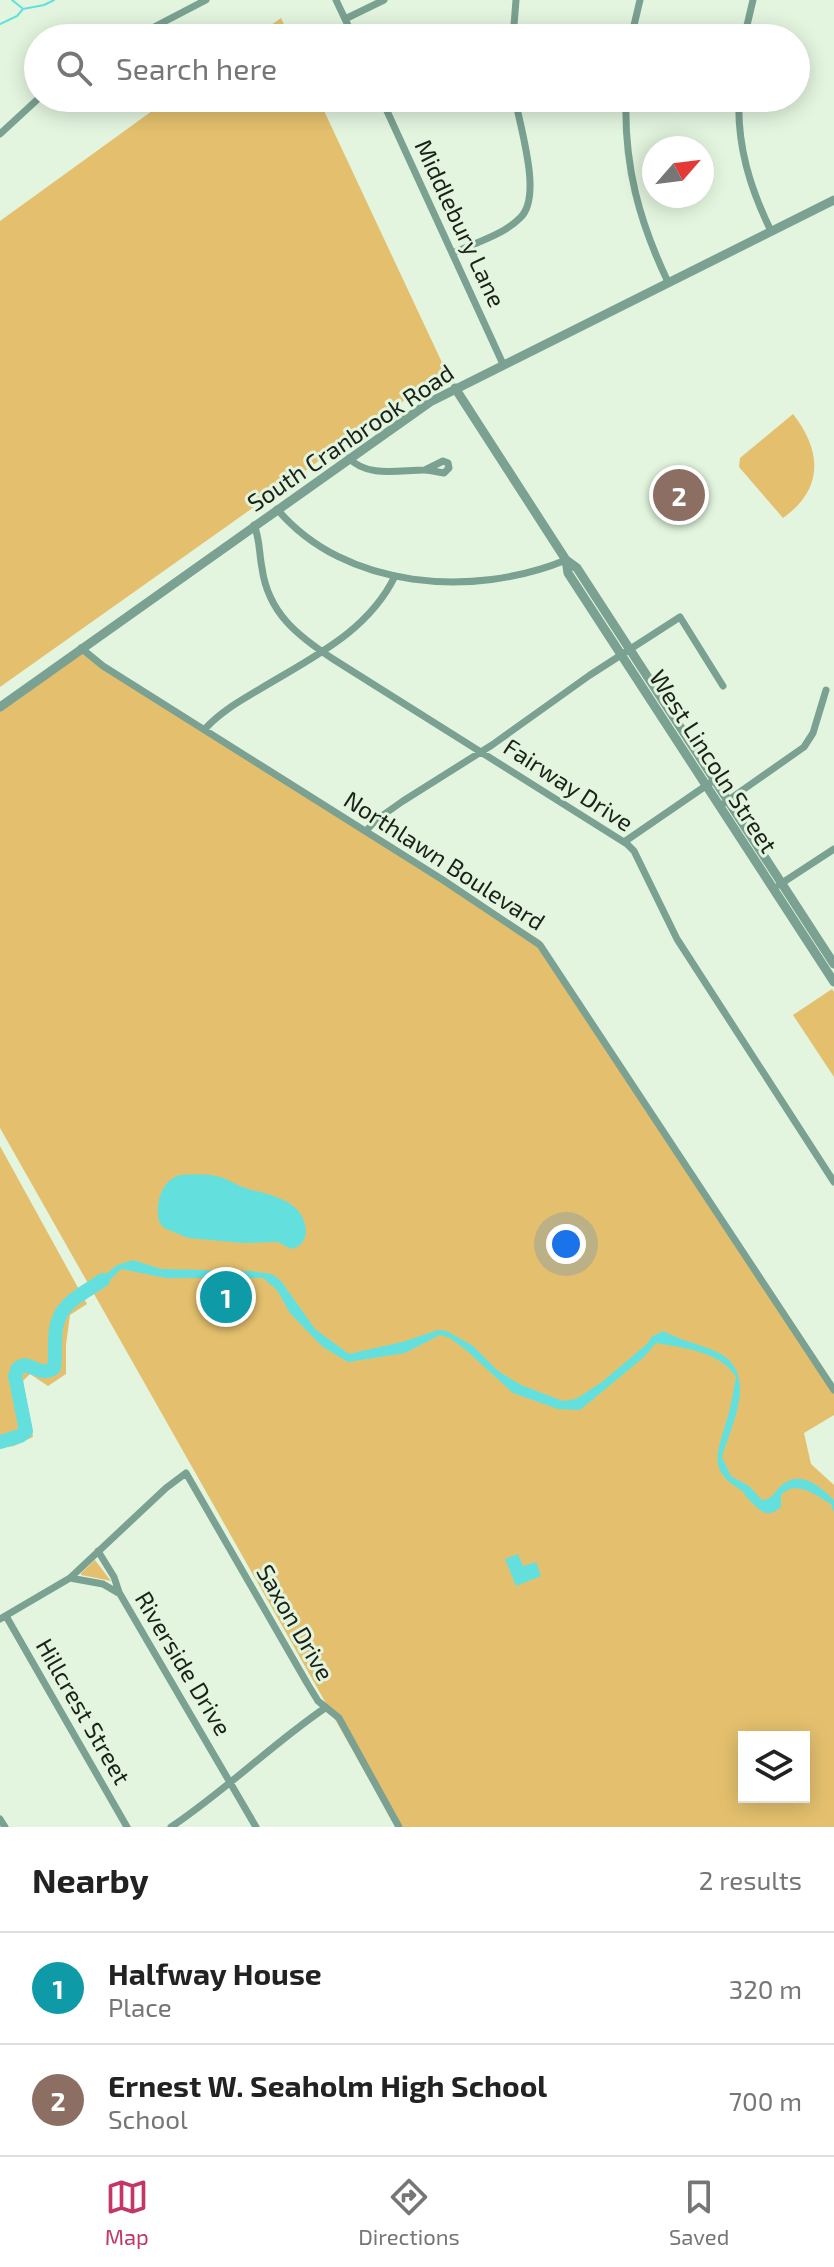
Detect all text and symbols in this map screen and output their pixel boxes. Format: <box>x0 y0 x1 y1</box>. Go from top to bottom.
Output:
search box <box>24 24 810 112</box>
icon: search <box>52 46 96 90</box>
text: Search here <box>116 50 277 86</box>
street label: Middlebury Lane <box>410 135 512 311</box>
north arrow <box>642 136 714 208</box>
street label: South Cranbrook Road <box>241 357 459 517</box>
pin: 2 <box>653 465 705 525</box>
street label: West Lincoln Street <box>644 664 784 858</box>
street label: Fairway Drive <box>499 731 639 837</box>
street label: Northlawn Boulevard <box>339 784 551 936</box>
your location <box>546 1224 586 1264</box>
pin: 1 <box>200 1267 252 1327</box>
street label: Saxon Drive <box>251 1559 341 1685</box>
street label: Riverside Drive <box>130 1586 238 1740</box>
street label: Hillcrest Street <box>31 1633 137 1789</box>
map controls <box>738 1731 810 1803</box>
button: layers <box>738 1731 810 1803</box>
text: Nearby <box>32 1859 149 1900</box>
text: 2 results <box>699 1864 802 1895</box>
text: Halfway House <box>108 1955 322 1991</box>
text: 1 <box>52 1973 64 2004</box>
text: 320 m <box>729 1973 802 2004</box>
text: Place <box>108 1991 172 2022</box>
text: Ernest W. Seaholm High School <box>108 2067 547 2103</box>
text: 2 <box>50 2085 66 2116</box>
text: 700 m <box>729 2085 802 2116</box>
text: School <box>108 2103 188 2134</box>
tab: Map <box>105 2175 149 2249</box>
tab: Directions <box>358 2175 460 2249</box>
tab: Saved <box>669 2175 729 2249</box>

